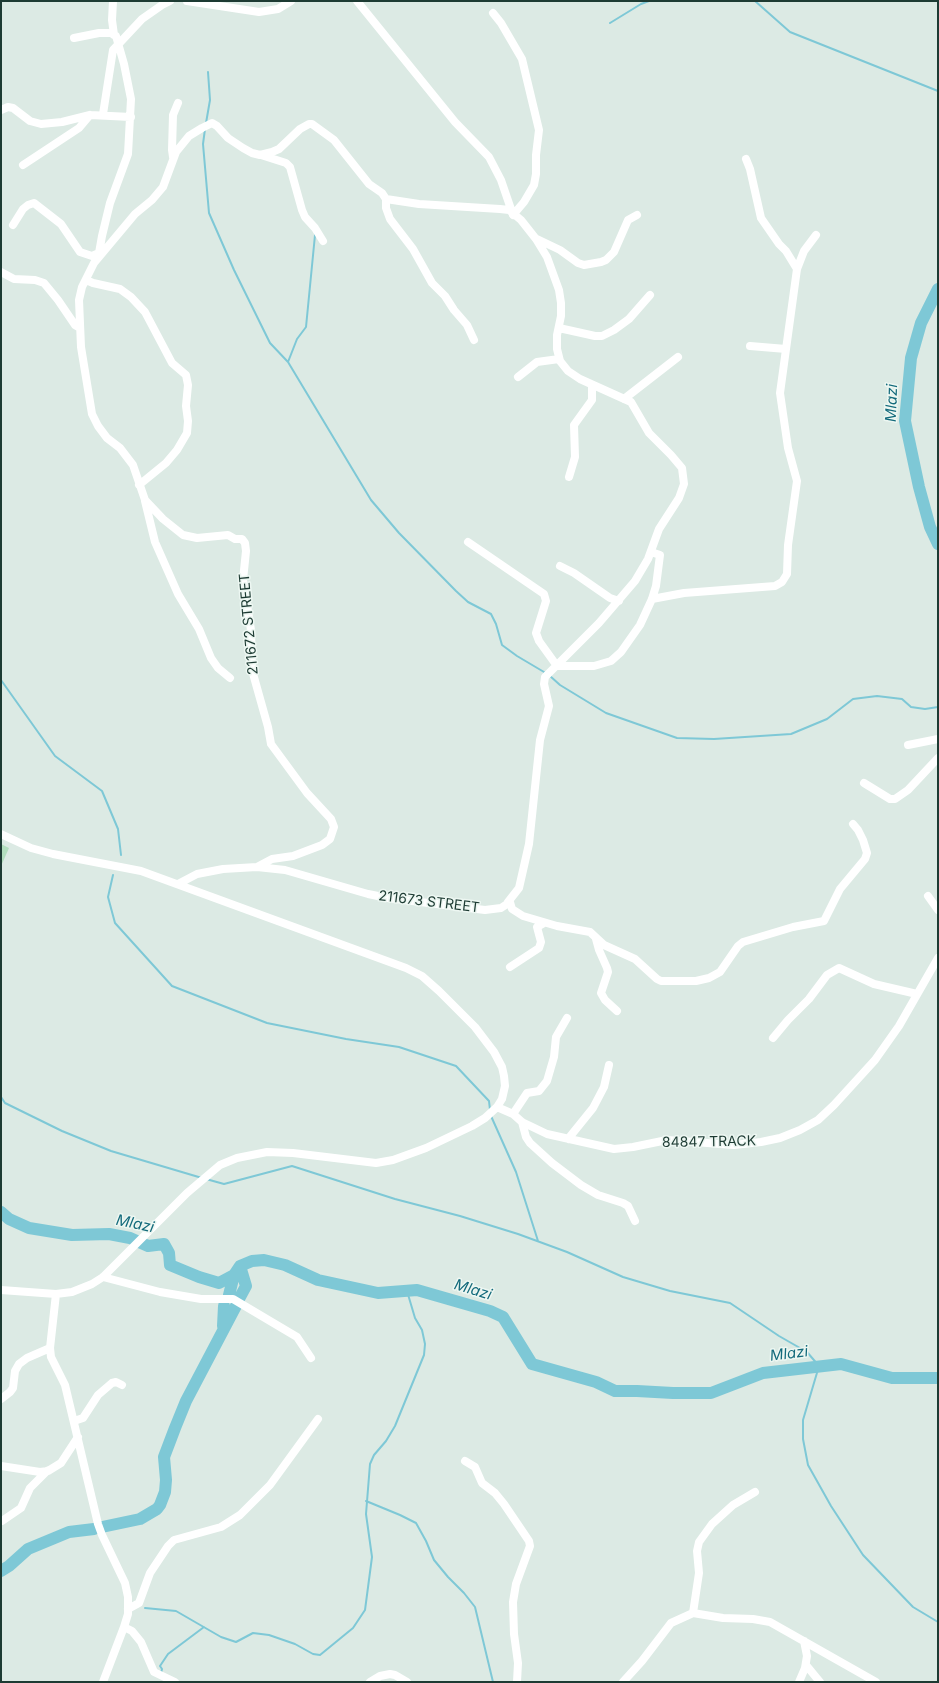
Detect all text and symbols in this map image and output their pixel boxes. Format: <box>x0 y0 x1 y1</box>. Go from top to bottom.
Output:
water label: Mlazi <box>882 384 902 422</box>
street label: 211672 STREET <box>236 573 262 675</box>
street label: 211673 STREET <box>377 887 481 917</box>
street label: 84847 TRACK <box>662 1133 756 1151</box>
water label: Mlazi <box>114 1211 156 1237</box>
water label: Mlazi <box>452 1276 494 1304</box>
water label: Mlazi <box>769 1343 809 1365</box>

